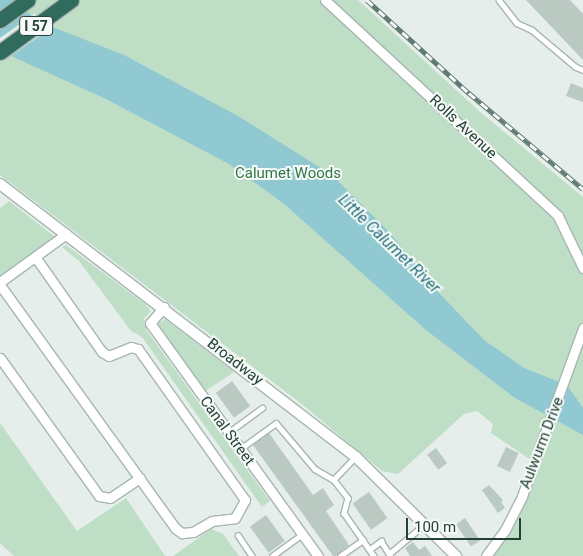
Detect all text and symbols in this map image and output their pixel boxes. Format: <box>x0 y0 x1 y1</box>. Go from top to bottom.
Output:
road number: I 57 <box>18 15 54 38</box>
street label: Rolls Avenue <box>426 91 500 163</box>
park label: Calumet Woods <box>235 165 341 183</box>
water label: Little Calumet River <box>334 190 444 298</box>
street label: Broadway <box>204 335 266 389</box>
street label: Canal Street <box>196 393 258 469</box>
street label: Aulwurm Drive <box>516 395 568 491</box>
scale bar <box>408 508 523 540</box>
text: 100 m <box>414 518 456 536</box>

